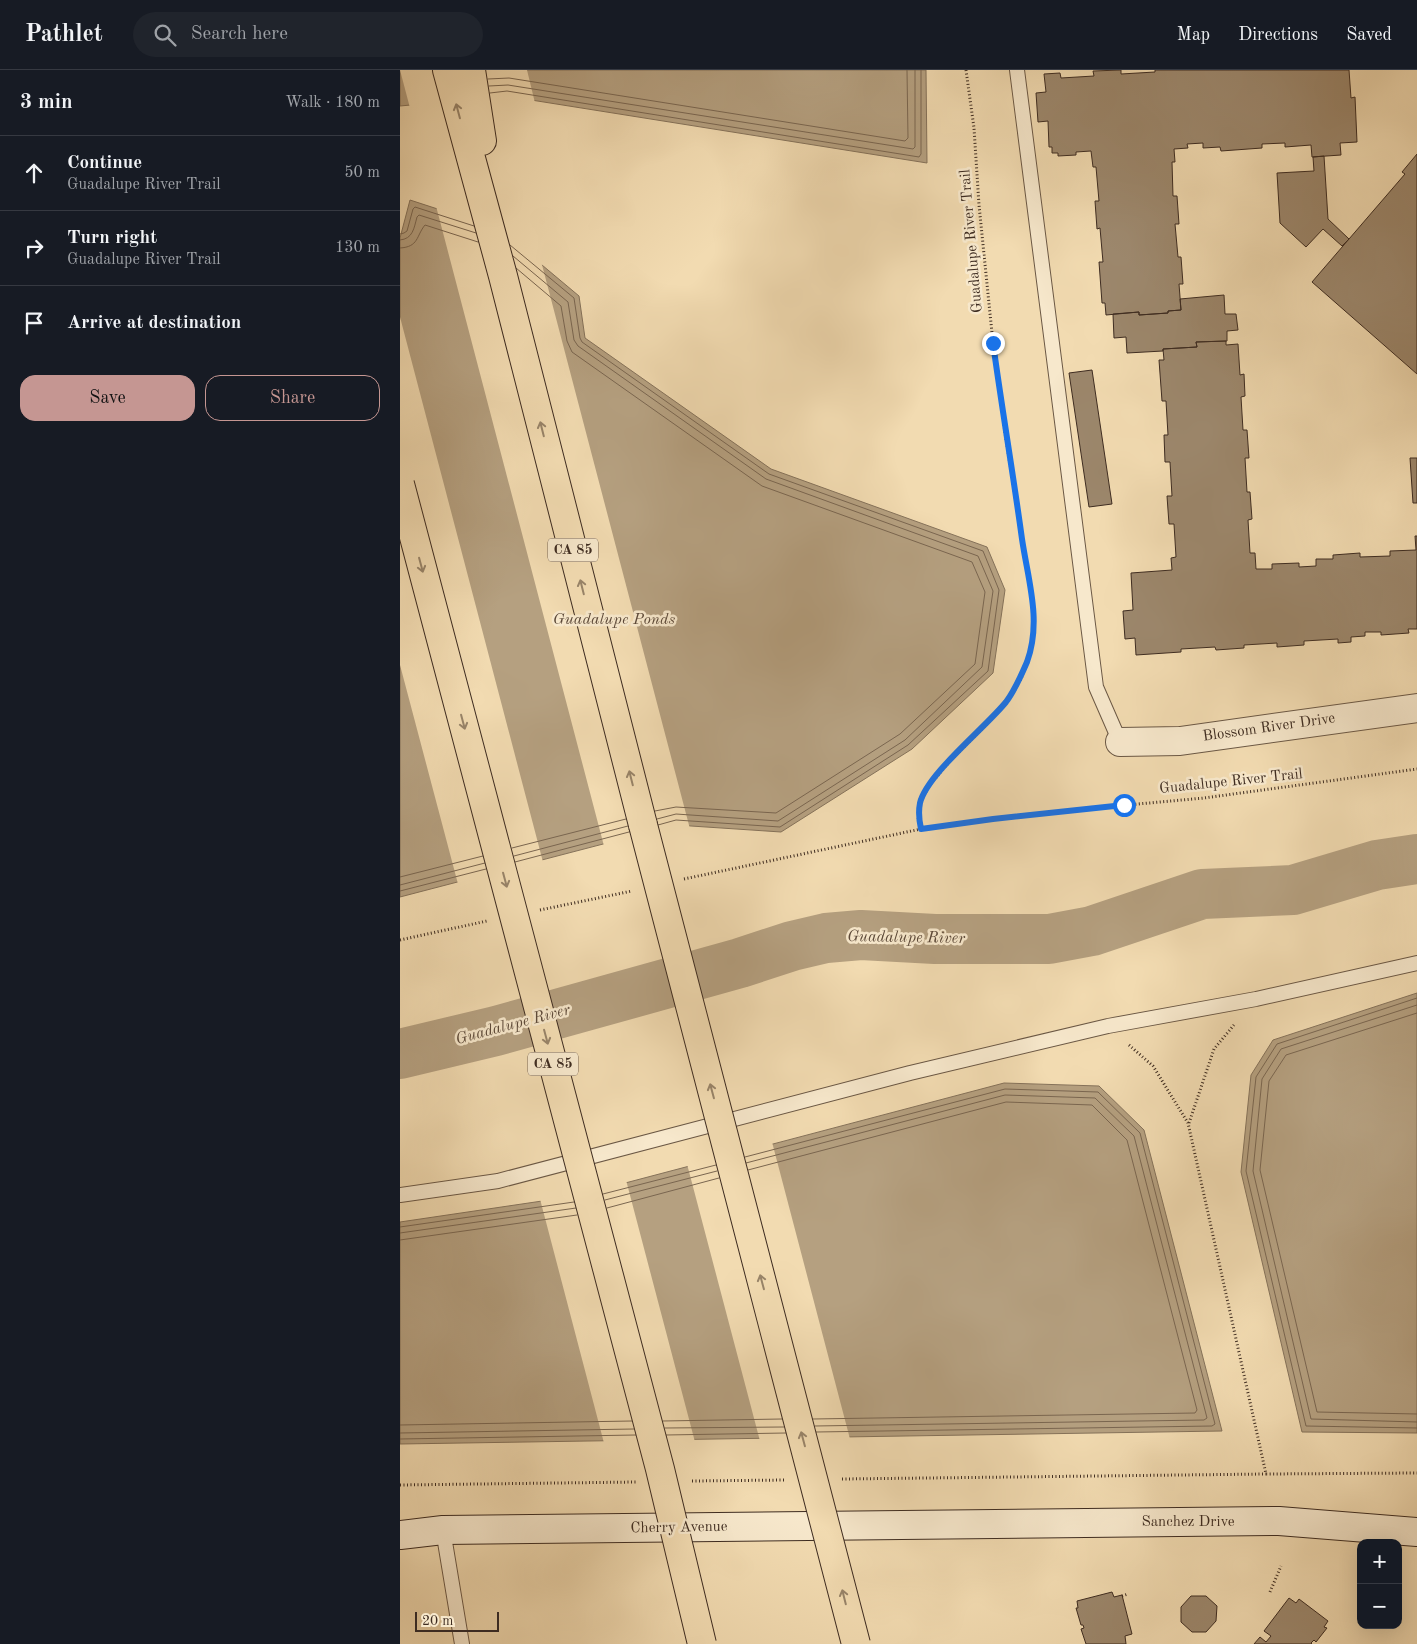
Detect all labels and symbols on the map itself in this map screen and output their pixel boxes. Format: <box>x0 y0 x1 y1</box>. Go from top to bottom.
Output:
one-way arrow <box>453 103 463 119</box>
street label: Guadalupe River Trail <box>958 169 986 313</box>
route end <box>982 332 1005 355</box>
one-way arrow <box>537 422 546 438</box>
road number: CA 85 <box>548 538 598 562</box>
one-way arrow <box>417 557 427 573</box>
one-way arrow <box>577 579 586 595</box>
water label: Guadalupe Ponds <box>553 612 675 628</box>
street label: Blossom River Drive <box>1202 711 1336 745</box>
one-way arrow <box>459 714 468 730</box>
street label: Guadalupe River Trail <box>1159 767 1303 797</box>
one-way arrow <box>626 770 635 786</box>
route start <box>1113 794 1136 817</box>
one-way arrow <box>500 871 510 887</box>
water label: Guadalupe River <box>847 929 966 947</box>
water label: Guadalupe River <box>454 1002 573 1048</box>
one-way arrow <box>542 1028 551 1044</box>
road number: CA 85 <box>528 1052 578 1076</box>
one-way arrow <box>707 1084 716 1100</box>
one-way arrow <box>757 1275 766 1291</box>
one-way arrow <box>798 1432 808 1448</box>
street label: Sanchez Drive <box>1141 1515 1235 1530</box>
street label: Cherry Avenue <box>630 1520 728 1536</box>
one-way arrow <box>839 1589 848 1605</box>
scale bar <box>415 1609 499 1632</box>

